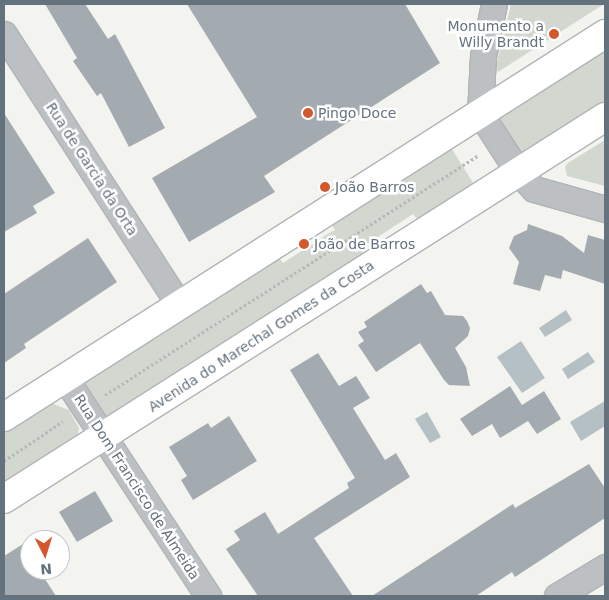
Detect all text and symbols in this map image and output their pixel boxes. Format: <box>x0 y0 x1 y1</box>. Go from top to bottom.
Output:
place label: Monumento a Willy Brandt <box>447 18 544 50</box>
marker: Monumento a Willy Brandt <box>548 28 560 40</box>
street label: Rua de Garcia da Orta <box>43 99 141 239</box>
place label: Pingo Doce <box>318 105 396 121</box>
marker: Pingo Doce <box>302 107 314 119</box>
place label: João Barros <box>335 179 414 195</box>
marker: João Barros <box>319 181 331 193</box>
place label: João de Barros <box>314 236 415 252</box>
marker: João de Barros <box>298 238 310 250</box>
street label: Avenida do Marechal Gomes da Costa <box>145 257 377 415</box>
street label: Rua Dom Francisco de Almeida <box>71 391 203 583</box>
north arrow <box>20 530 70 580</box>
text: N <box>40 560 53 577</box>

